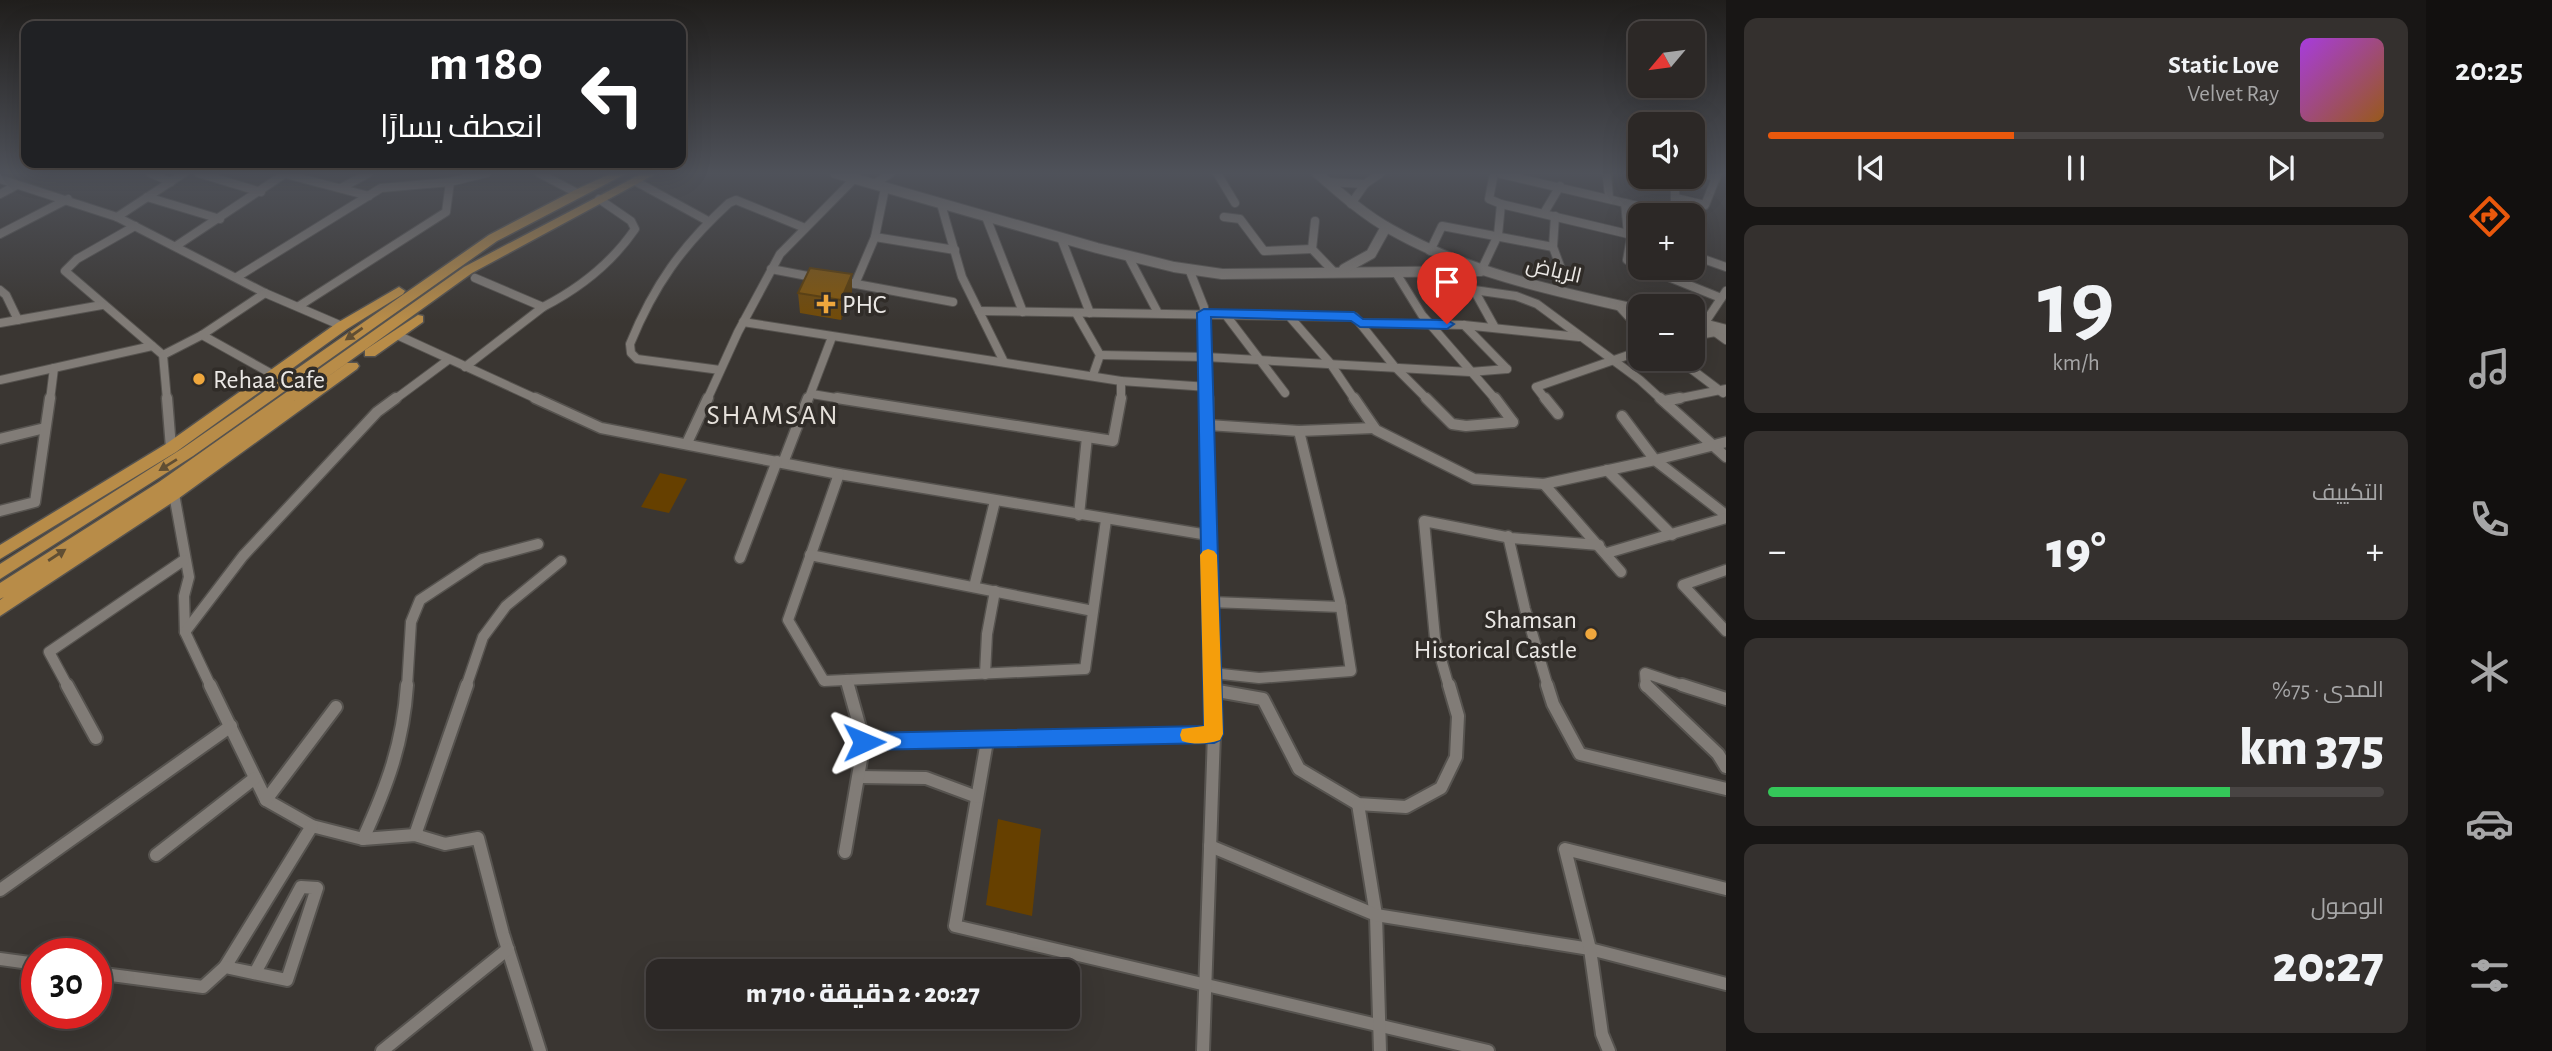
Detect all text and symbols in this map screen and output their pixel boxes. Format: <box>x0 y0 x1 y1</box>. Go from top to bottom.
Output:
north arrow <box>1628 21 1704 98</box>
map controls <box>1628 21 1705 371</box>
text: 180 m <box>429 40 543 89</box>
icon: left <box>567 49 658 140</box>
text: Static Love <box>2168 52 2279 78</box>
text: 20:25 <box>2455 54 2523 86</box>
text: Velvet Ray <box>2187 83 2279 106</box>
text: انعطف يسارًا <box>380 111 543 143</box>
button: sound <box>1628 112 1705 189</box>
icon: previous <box>1852 149 1890 187</box>
icon: pause <box>2057 149 2095 187</box>
icon: next <box>2262 149 2300 187</box>
icon: directions <box>2465 192 2514 241</box>
button: + <box>1628 203 1705 280</box>
pin <box>1417 252 1477 324</box>
street label: الرياض <box>1524 254 1584 289</box>
text: 19 <box>2038 259 2114 350</box>
icon: arrive <box>1428 263 1466 301</box>
place label: PHC <box>842 292 886 318</box>
marker: PHC <box>816 294 836 314</box>
button: − <box>1628 294 1705 371</box>
one-way arrow <box>345 327 363 341</box>
icon: music <box>2465 344 2514 393</box>
text: km/h <box>2052 352 2100 375</box>
place label: Rehaa Cafe <box>213 367 325 393</box>
marker: Rehaa Cafe <box>191 371 207 387</box>
district label: SHAMSAN <box>706 402 840 430</box>
one-way arrow <box>158 458 177 471</box>
text: التكييف <box>2312 482 2384 505</box>
icon: phone <box>2465 495 2514 544</box>
text: 19° <box>2046 525 2106 577</box>
text: − <box>1768 533 1786 571</box>
text: + <box>2366 533 2384 571</box>
one-way arrow <box>48 549 67 562</box>
place label: Shamsan Historical Castle <box>1414 607 1577 663</box>
marker: Shamsan Historical Castle <box>1583 626 1599 642</box>
icon: climate <box>2465 647 2514 696</box>
text: المدى · 75% <box>2272 679 2384 702</box>
position arrow <box>827 705 901 779</box>
text: 375 km <box>2239 722 2384 774</box>
icon: car <box>2465 799 2514 848</box>
text: الوصول <box>2311 896 2384 919</box>
speed limit sign: 30 <box>21 938 112 1029</box>
text: 20:27 <box>2273 939 2384 991</box>
icon: filters <box>2465 951 2514 1000</box>
text: 20:27 · 2 دقيقة · 710 m <box>746 981 980 1007</box>

